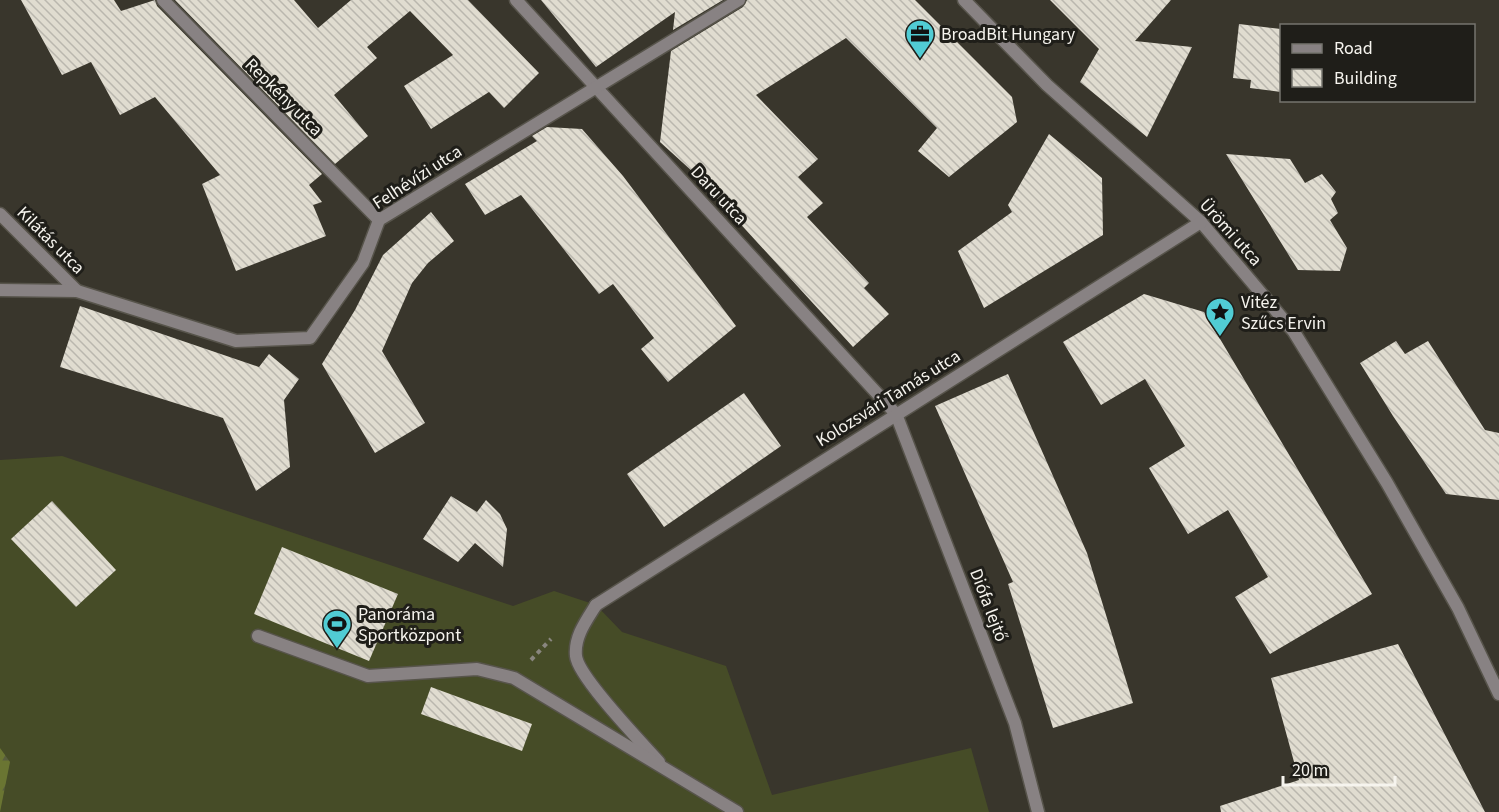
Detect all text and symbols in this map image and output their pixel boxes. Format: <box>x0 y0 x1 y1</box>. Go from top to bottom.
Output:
office icon: BroadBit Hungary <box>904 18 936 60</box>
place label: BroadBit Hungary <box>941 22 1076 47</box>
legend <box>1280 24 1475 102</box>
text: Road <box>1334 36 1373 61</box>
street label: Repkény utca <box>239 53 328 142</box>
text: Building <box>1334 66 1397 91</box>
street label: Felhévízi utca <box>368 139 467 216</box>
street label: Daru utca <box>685 160 753 230</box>
street label: Ürömi utca <box>1194 193 1268 272</box>
street label: Kilátás utca <box>11 201 90 280</box>
place label: Vitéz Szűcs Ervin <box>1241 290 1326 336</box>
place icon: Vitéz Szűcs Ervin <box>1204 296 1236 338</box>
street label: Kolozsvári Tamás utca <box>811 344 965 453</box>
street label: Diófa lejtő <box>963 565 1014 645</box>
place label: Panoráma Sportközpont <box>358 602 461 648</box>
sports icon: Panoráma Sportközpont <box>321 608 353 650</box>
scale bar <box>1283 749 1396 787</box>
text: 20 m <box>1292 758 1328 783</box>

